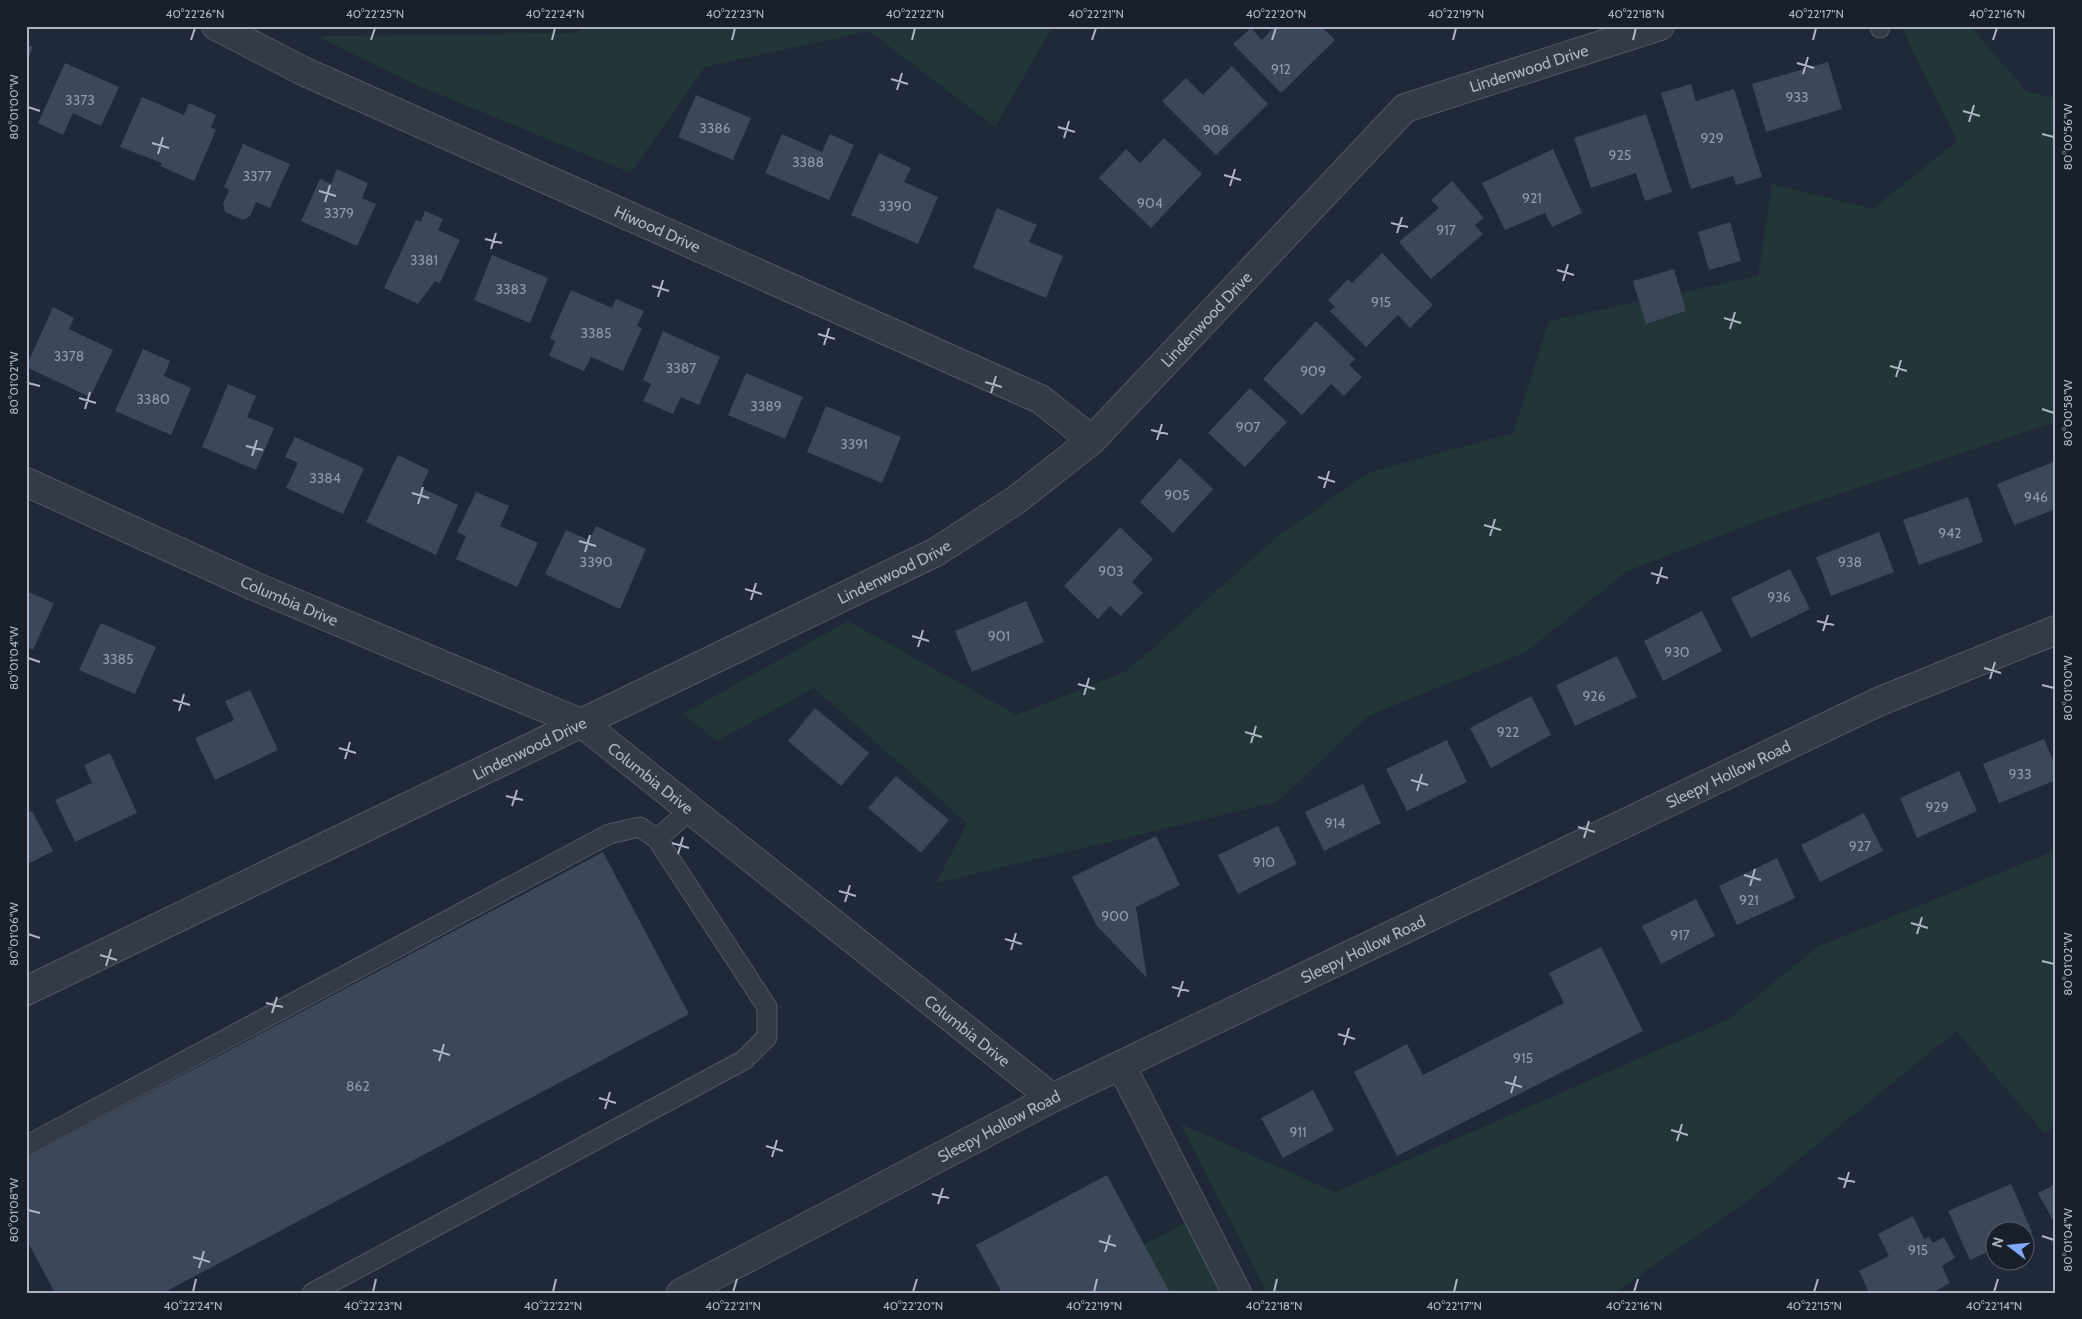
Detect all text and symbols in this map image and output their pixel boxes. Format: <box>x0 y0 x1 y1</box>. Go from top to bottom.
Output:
text: 40°22'26"N <box>166 6 224 21</box>
text: 40°22'25"N <box>346 6 404 21</box>
text: 40°22'24"N <box>526 6 584 21</box>
text: 40°22'23"N <box>706 6 764 21</box>
text: 40°22'22"N <box>886 6 944 21</box>
text: 40°22'21"N <box>1068 6 1124 21</box>
text: 40°22'20"N <box>1246 6 1306 21</box>
text: 40°22'19"N <box>1428 6 1484 21</box>
text: 40°22'18"N <box>1608 6 1664 21</box>
text: 40°22'17"N <box>1788 6 1844 21</box>
text: 40°22'16"N <box>1969 6 2025 21</box>
street label: Lindenwood Drive <box>1467 41 1591 97</box>
house number: 912 <box>1271 60 1291 78</box>
text: 80°01'00"W <box>6 74 21 140</box>
house number: 933 <box>1785 88 1809 106</box>
house number: 3373 <box>65 91 95 109</box>
text: 80°00'56"W <box>2060 103 2075 170</box>
house number: 3386 <box>699 119 731 137</box>
house number: 908 <box>1203 121 1229 139</box>
house number: 929 <box>1700 129 1724 147</box>
house number: 925 <box>1609 146 1631 164</box>
house number: 3388 <box>792 153 824 171</box>
house number: 3377 <box>242 167 272 185</box>
house number: 921 <box>1522 189 1542 207</box>
house number: 904 <box>1137 194 1163 212</box>
house number: 3390 <box>879 197 912 215</box>
street label: Hiwood Drive <box>611 202 703 257</box>
house number: 3379 <box>324 204 354 222</box>
house number: 917 <box>1436 221 1456 239</box>
house number: 3381 <box>410 251 438 269</box>
street label: Lindenwood Drive <box>1157 268 1256 371</box>
house number: 3383 <box>495 280 527 298</box>
house number: 915 <box>1371 293 1391 311</box>
house number: 3385 <box>580 324 612 342</box>
house number: 3378 <box>54 347 84 365</box>
text: 80°01'02"W <box>6 351 21 415</box>
house number: 3387 <box>666 359 696 377</box>
house number: 909 <box>1300 362 1326 380</box>
text: 80°00'58"W <box>2060 379 2075 446</box>
house number: 3380 <box>136 390 170 408</box>
house number: 3389 <box>750 397 782 415</box>
house number: 907 <box>1236 418 1260 436</box>
house number: 3391 <box>840 435 868 453</box>
house number: 3384 <box>309 469 341 487</box>
house number: 905 <box>1164 486 1190 504</box>
house number: 946 <box>2024 488 2048 506</box>
house number: 942 <box>1938 524 1962 542</box>
street label: Lindenwood Drive <box>835 536 955 608</box>
house number: 3390 <box>580 553 613 571</box>
house number: 938 <box>1838 553 1862 571</box>
house number: 903 <box>1098 562 1124 580</box>
street label: Columbia Drive <box>237 572 341 630</box>
house number: 936 <box>1767 588 1791 606</box>
text: 80°01'04"W <box>6 625 21 690</box>
house number: 901 <box>988 627 1010 645</box>
house number: 930 <box>1664 643 1690 661</box>
house number: 3385 <box>102 650 134 668</box>
text: 80°01'00"W <box>2060 655 2075 721</box>
house number: 926 <box>1582 687 1606 705</box>
street label: Lindenwood Drive <box>470 713 590 784</box>
house number: 922 <box>1497 723 1519 741</box>
street label: Sleepy Hollow Road <box>1663 736 1794 812</box>
street label: Columbia Drive <box>604 738 697 818</box>
house number: 933 <box>2008 765 2032 783</box>
house number: 929 <box>1925 798 1949 816</box>
house number: 914 <box>1325 814 1345 832</box>
house number: 927 <box>1849 837 1871 855</box>
house number: 910 <box>1253 853 1275 871</box>
house number: 921 <box>1739 891 1759 909</box>
text: 80°01'06"W <box>6 901 21 966</box>
house number: 900 <box>1101 907 1129 925</box>
street label: Sleepy Hollow Road <box>1298 911 1429 987</box>
house number: 917 <box>1670 926 1690 944</box>
text: 80°01'02"W <box>2060 932 2075 996</box>
street label: Columbia Drive <box>920 991 1014 1071</box>
house number: 915 <box>1513 1049 1533 1067</box>
house number: 862 <box>346 1077 370 1095</box>
street label: Sleepy Hollow Road <box>934 1087 1063 1166</box>
house number: 911 <box>1289 1123 1307 1141</box>
text: 80°01'08"W <box>6 1177 21 1242</box>
text: 80°01'04"W <box>2060 1207 2075 1272</box>
north arrow <box>1984 1222 2034 1272</box>
text: N <box>1987 1235 2008 1250</box>
house number: 915 <box>1908 1241 1928 1259</box>
text: 40°22'24"N <box>164 1298 222 1313</box>
text: 40°22'23"N <box>344 1298 402 1313</box>
text: 40°22'22"N <box>524 1298 582 1313</box>
text: 40°22'21"N <box>705 1298 761 1313</box>
text: 40°22'20"N <box>883 1298 943 1313</box>
text: 40°22'19"N <box>1066 1298 1122 1313</box>
text: 40°22'18"N <box>1246 1298 1302 1313</box>
text: 40°22'17"N <box>1426 1298 1482 1313</box>
text: 40°22'16"N <box>1606 1298 1662 1313</box>
text: 40°22'15"N <box>1786 1298 1842 1313</box>
text: 40°22'14"N <box>1966 1298 2022 1313</box>

